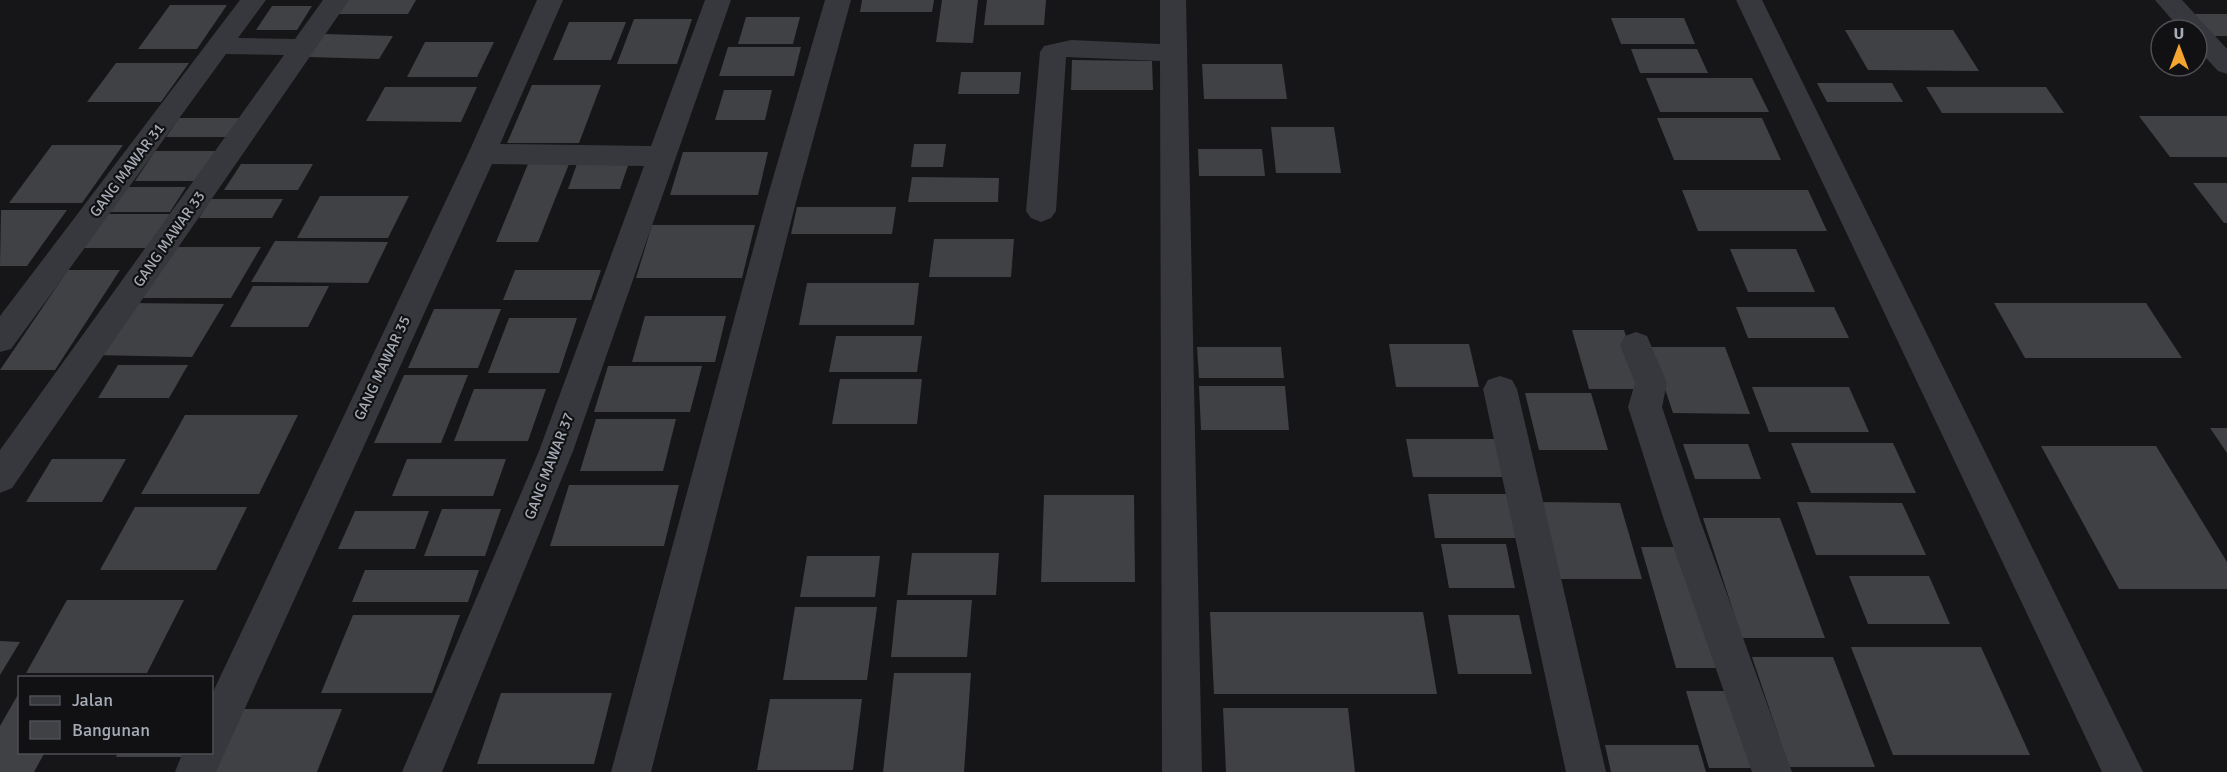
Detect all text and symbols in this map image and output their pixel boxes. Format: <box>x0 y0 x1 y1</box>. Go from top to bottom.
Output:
north arrow <box>2149 18 2209 78</box>
text: U <box>2174 24 2184 44</box>
street label: GANG MAWAR 31 <box>86 120 168 220</box>
street label: GANG MAWAR 33 <box>129 188 209 290</box>
street label: GANG MAWAR 35 <box>350 313 414 423</box>
street label: GANG MAWAR 37 <box>520 410 578 522</box>
legend <box>18 676 213 754</box>
text: Jalan <box>72 689 113 711</box>
text: Bangunan <box>72 719 150 741</box>

